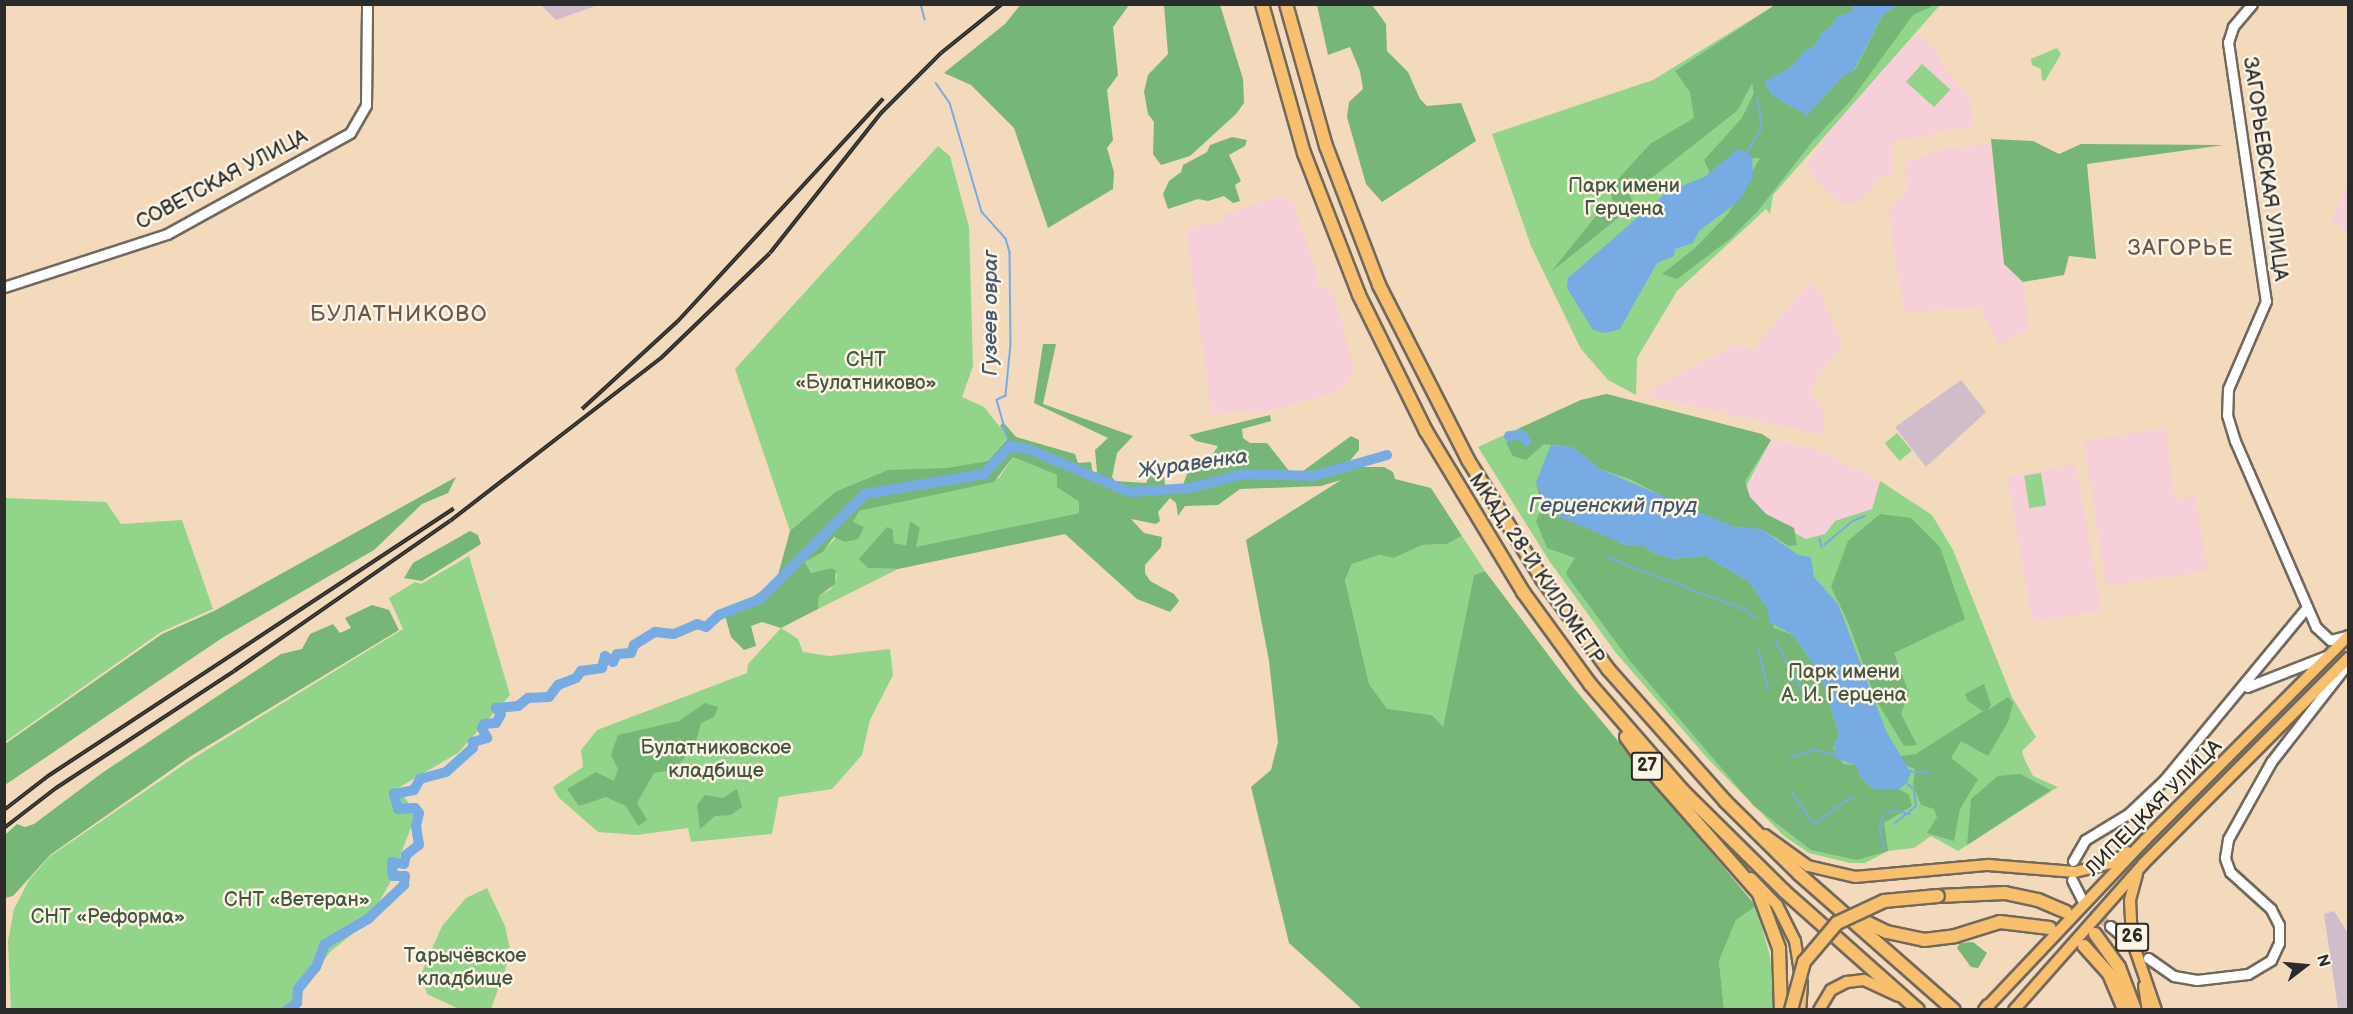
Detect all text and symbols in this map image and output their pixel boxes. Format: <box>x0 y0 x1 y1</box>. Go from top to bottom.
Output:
street label: ЗАГОРЬЕВСКАЯ УЛИЦА <box>2237 56 2293 282</box>
street label: СОВЕТСКАЯ УЛИЦА <box>132 125 312 235</box>
park label: Парк имени Герцена <box>1568 174 1680 221</box>
district label: ЗАГОРЬЕ <box>2128 236 2234 262</box>
water label: Гузеев овраг <box>978 250 1004 376</box>
district label: БУЛАТНИКОВО <box>310 302 488 328</box>
park label: СНТ «Булатниково» <box>795 349 937 396</box>
water label: Журавенка <box>1137 444 1249 484</box>
street label: МКАД, 28-Й КИЛОМЕТР <box>1463 469 1609 669</box>
water label: Герценский пруд <box>1529 493 1697 519</box>
park label: Парк имени А. И. Герцена <box>1781 661 1907 708</box>
street label: ЛИПЕЦКАЯ УЛИЦА <box>2081 735 2227 881</box>
park label: Булатниковское кладбище <box>641 737 791 784</box>
road number: 27 <box>1630 751 1664 781</box>
park label: СНТ «Ветеран» <box>224 888 370 912</box>
park label: СНТ «Реформа» <box>31 905 185 929</box>
road number: 26 <box>2114 922 2150 952</box>
north arrow <box>2275 936 2335 996</box>
park label: Тарычёвское кладбище <box>404 945 526 992</box>
text: N <box>2312 952 2334 969</box>

